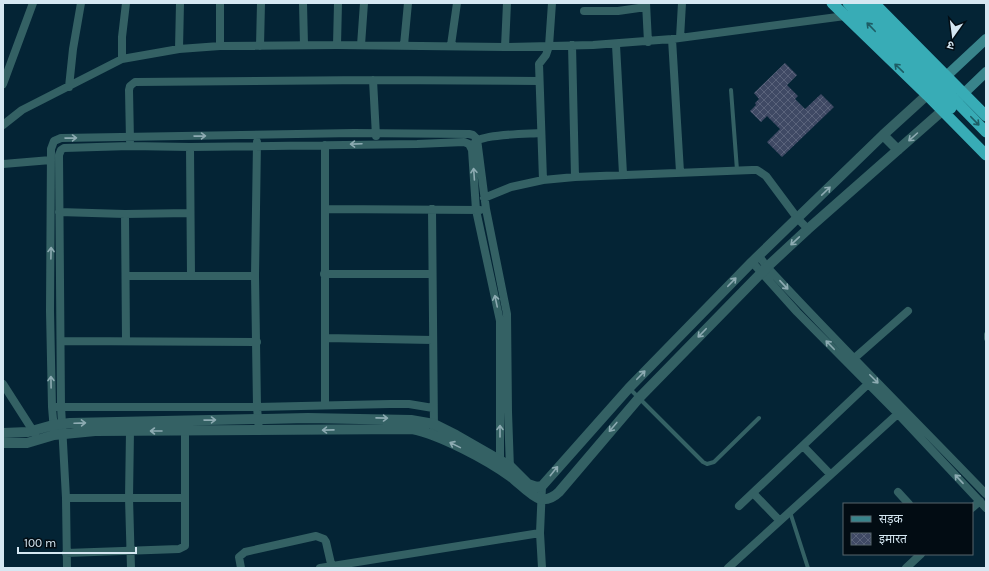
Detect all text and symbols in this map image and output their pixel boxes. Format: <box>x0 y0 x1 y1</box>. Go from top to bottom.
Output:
north arrow <box>933 16 973 56</box>
one-way arrow <box>866 22 876 32</box>
text: उ <box>945 38 955 52</box>
one-way arrow <box>894 63 904 73</box>
one-way arrow <box>970 116 980 126</box>
one-way arrow <box>193 132 206 140</box>
one-way arrow <box>908 132 918 141</box>
one-way arrow <box>64 134 77 142</box>
one-way arrow <box>350 140 363 148</box>
one-way arrow <box>470 168 477 181</box>
one-way arrow <box>821 187 831 196</box>
one-way arrow <box>790 236 800 245</box>
one-way arrow <box>47 247 55 260</box>
one-way arrow <box>727 277 737 287</box>
one-way arrow <box>779 280 789 290</box>
one-way arrow <box>492 295 500 308</box>
one-way arrow <box>697 328 707 338</box>
one-way arrow <box>826 341 835 351</box>
one-way arrow <box>637 370 646 380</box>
one-way arrow <box>869 374 879 384</box>
one-way arrow <box>48 376 55 389</box>
one-way arrow <box>375 414 388 422</box>
one-way arrow <box>203 417 216 424</box>
one-way arrow <box>73 419 86 426</box>
one-way arrow <box>609 422 618 433</box>
one-way arrow <box>496 425 504 438</box>
one-way arrow <box>322 426 335 433</box>
one-way arrow <box>150 427 163 435</box>
one-way arrow <box>449 441 461 448</box>
one-way arrow <box>550 466 559 477</box>
one-way arrow <box>954 474 964 484</box>
legend <box>843 503 973 555</box>
text: सड़क <box>879 512 904 526</box>
scale bar <box>18 529 136 555</box>
text: इमारत <box>879 532 908 546</box>
text: 100 m <box>24 536 56 550</box>

